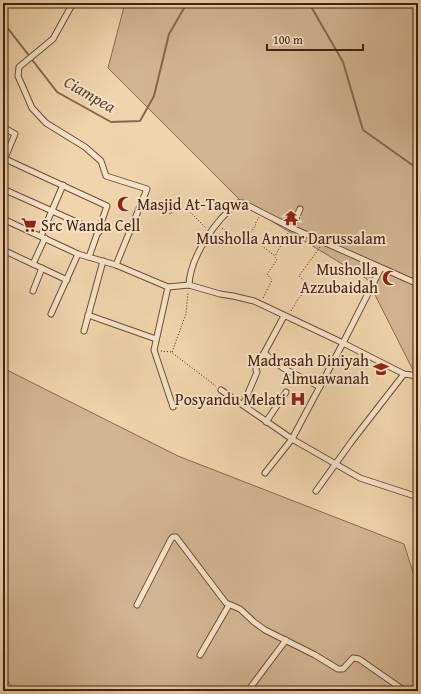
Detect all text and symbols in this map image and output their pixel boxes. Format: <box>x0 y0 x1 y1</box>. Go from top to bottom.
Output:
scale bar <box>267 26 363 52</box>
text: 100 m <box>273 31 303 48</box>
water label: Ciampea <box>60 69 121 118</box>
place label: Masjid At-Taqwa <box>137 192 249 216</box>
mosque icon: Masjid At-Taqwa <box>116 195 134 213</box>
temple icon: Musholla Annur Darussalam <box>282 209 300 227</box>
place label: Src Wanda Cell <box>41 213 141 237</box>
supermarket icon: Src Wanda Cell <box>20 216 38 234</box>
place label: Musholla Annur Darussalam <box>196 226 386 250</box>
place label: Musholla Azzubaidah <box>300 257 378 299</box>
mosque icon: Musholla Azzubaidah <box>381 269 399 287</box>
place label: Madrasah Diniyah Almuawanah <box>247 348 369 390</box>
school or university icon: Madrasah Diniyah Almuawanah <box>372 360 390 378</box>
place label: Posyandu Melati <box>175 387 287 411</box>
hospital icon: Posyandu Melati <box>289 390 307 408</box>

